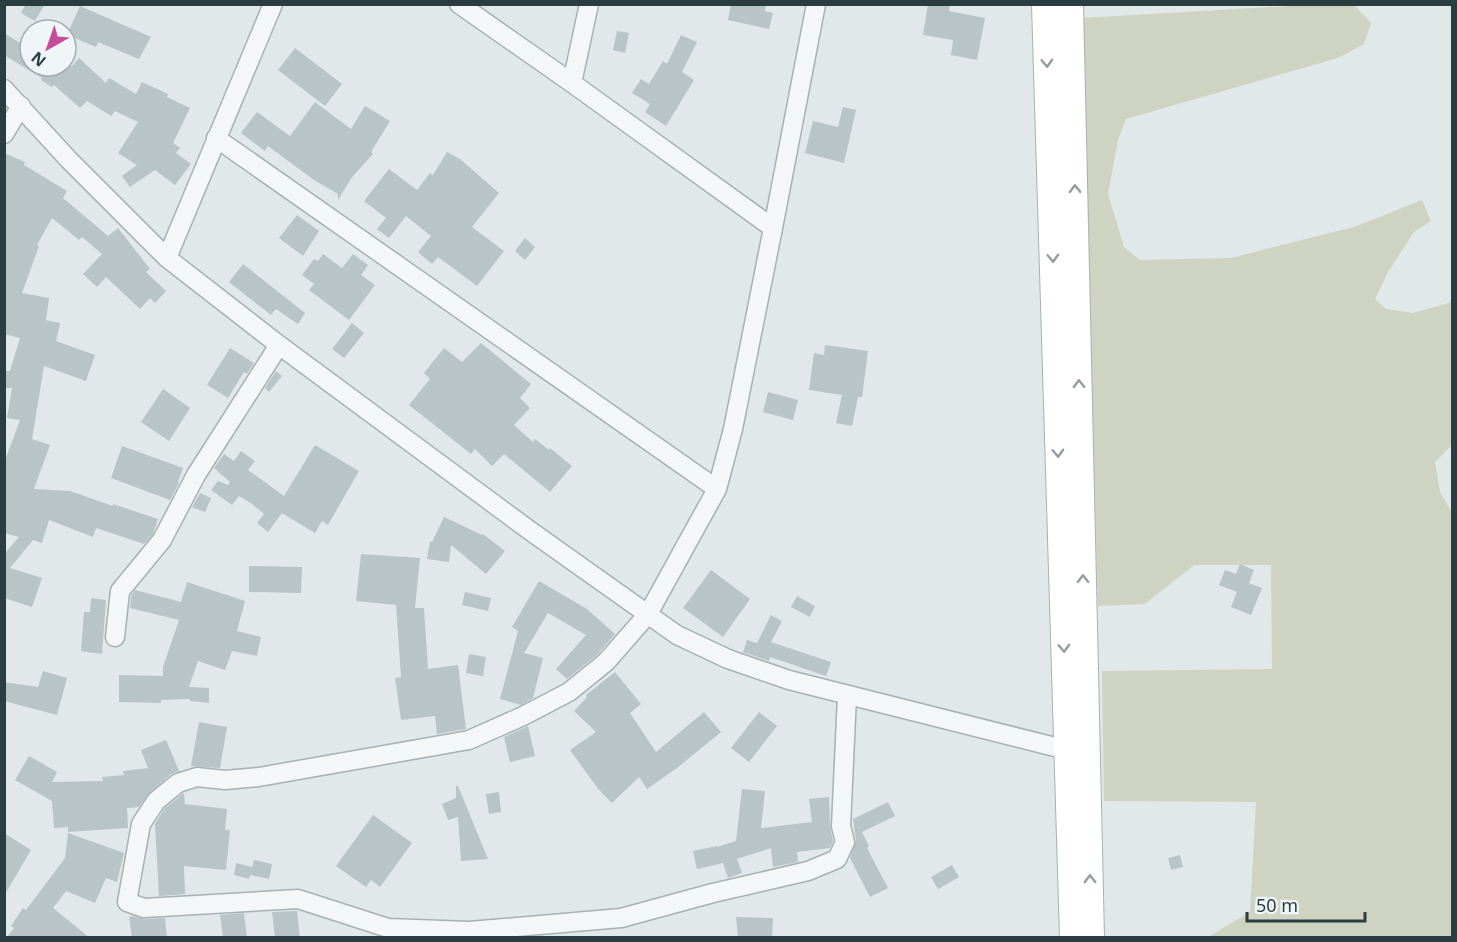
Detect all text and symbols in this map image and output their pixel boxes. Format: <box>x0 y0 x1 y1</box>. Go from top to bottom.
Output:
north arrow <box>18 18 78 78</box>
text: N <box>26 47 50 72</box>
one-way arrow <box>1041 58 1053 67</box>
one-way arrow <box>1068 185 1081 194</box>
one-way arrow <box>1047 253 1059 262</box>
one-way arrow <box>1073 380 1085 389</box>
one-way arrow <box>1052 448 1064 457</box>
one-way arrow <box>1077 575 1090 584</box>
one-way arrow <box>1057 643 1070 652</box>
one-way arrow <box>1083 875 1096 884</box>
scale bar <box>1247 885 1366 923</box>
text: 50 m <box>1256 893 1298 917</box>

